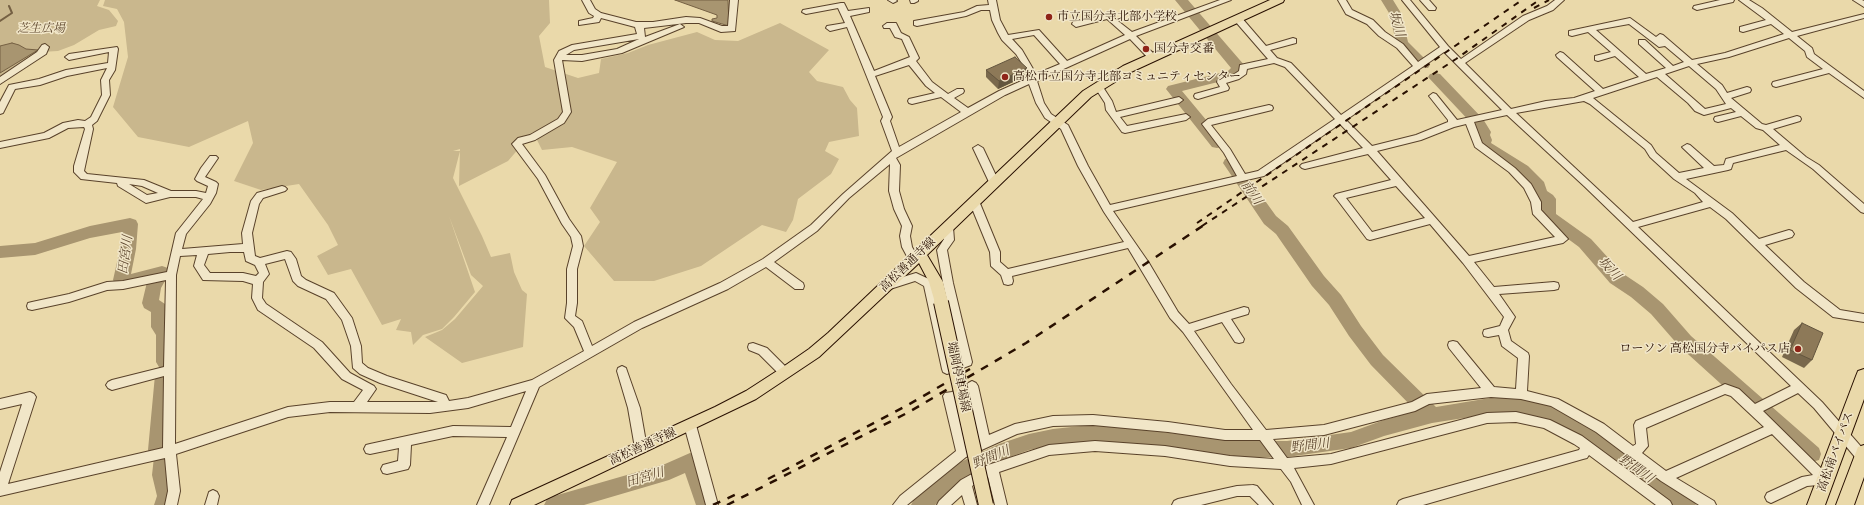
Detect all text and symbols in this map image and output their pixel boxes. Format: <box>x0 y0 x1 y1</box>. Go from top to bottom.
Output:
water label: 坂川 <box>1385 9 1407 39</box>
place label: 市立国分寺北部小学校 <box>1057 10 1177 24</box>
marker: 市立国分寺北部小学校 <box>1044 12 1054 22</box>
park label: 芝生広場 <box>17 22 65 36</box>
place label: 国分寺交番 <box>1154 42 1214 56</box>
marker: 国分寺交番 <box>1141 44 1151 54</box>
place label: 高松市立国分寺北部コミュニティセンター <box>1013 70 1241 84</box>
marker: 高松市立国分寺北部コミュニティセンター <box>1000 72 1010 82</box>
water label: 前川 <box>1237 178 1265 208</box>
water label: 田宮川 <box>116 235 136 275</box>
street label: 高松善通寺線 <box>877 235 939 295</box>
water label: 坂川 <box>1594 254 1624 284</box>
street label: 端岡停車場線 <box>943 340 973 414</box>
place label: ローソン 高松国分寺バイパス店 <box>1620 342 1790 356</box>
marker: ローソン 高松国分寺バイパス店 <box>1793 344 1803 354</box>
street label: 高松南バイパス <box>1815 410 1857 494</box>
street label: 高松善通寺線 <box>607 425 679 469</box>
water label: 野間川 <box>1290 436 1330 456</box>
water label: 野間川 <box>970 443 1012 473</box>
water label: 野間川 <box>1616 451 1656 487</box>
water label: 田宮川 <box>624 465 666 491</box>

